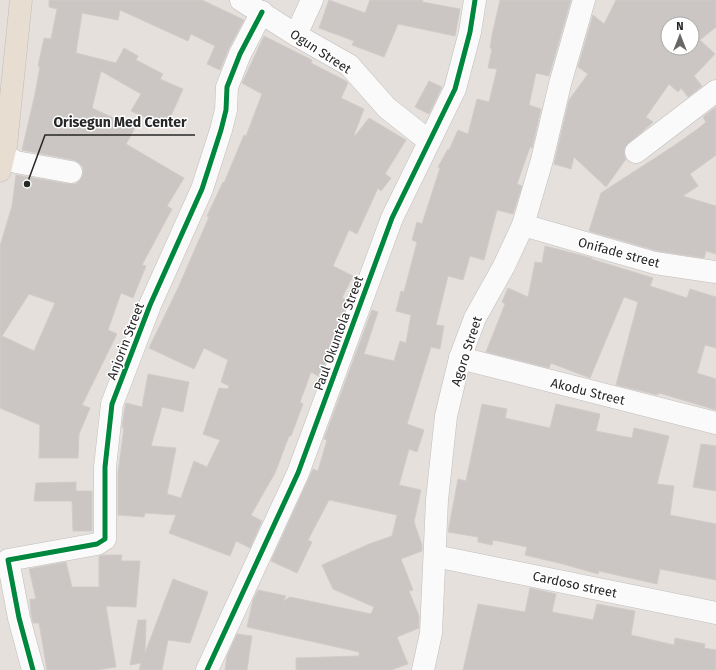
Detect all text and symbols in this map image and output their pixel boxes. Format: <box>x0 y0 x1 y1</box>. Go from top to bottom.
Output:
north arrow <box>660 16 700 56</box>
text: N <box>676 20 684 33</box>
street label: Ogun Street <box>287 26 354 77</box>
callout: Orisegun Med Center <box>45 109 195 135</box>
text: Orisegun Med Center <box>53 114 187 131</box>
street label: Onifade street <box>576 234 662 271</box>
street label: Paul Okuntola Street <box>311 273 366 393</box>
street label: Anjorin Street <box>104 300 147 382</box>
street label: Agoro Street <box>448 314 485 388</box>
street label: Akodu Street <box>549 375 627 408</box>
street label: Cardoso street <box>531 568 619 601</box>

